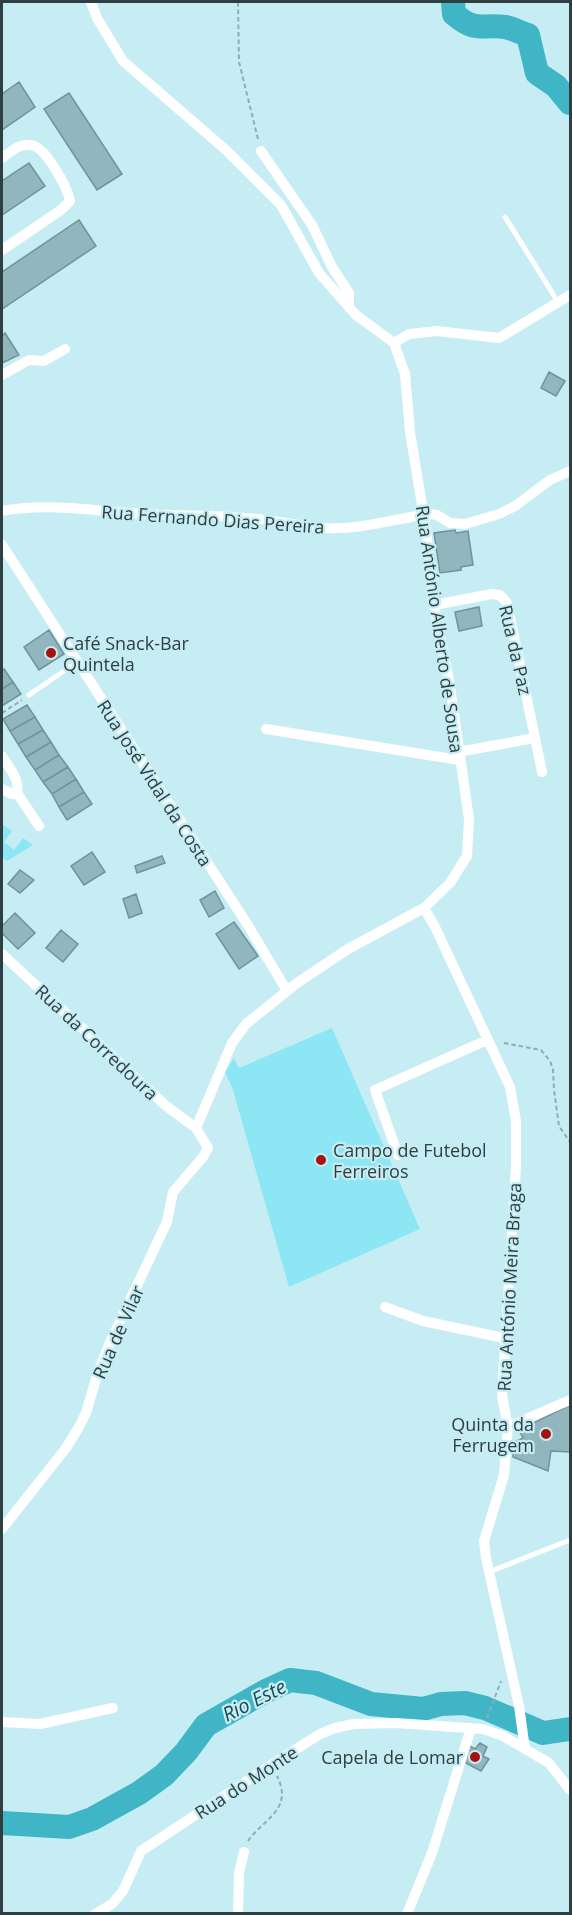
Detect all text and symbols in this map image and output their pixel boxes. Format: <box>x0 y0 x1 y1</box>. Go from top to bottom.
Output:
street label: Rua Fernando Dias Pereira <box>101 499 325 539</box>
street label: Rua António Alberto de Sousa <box>411 504 469 754</box>
street label: Rua da Paz <box>494 603 538 697</box>
place label: Café Snack-Bar Quintela <box>63 631 190 676</box>
marker: Café Snack-Bar Quintela <box>44 646 58 660</box>
street label: Rua José Vidal da Costa <box>92 695 218 871</box>
street label: Rua da Corredoura <box>30 979 164 1105</box>
place label: Campo de Futebol Ferreiros <box>333 1138 487 1183</box>
marker: Campo de Futebol Ferreiros <box>314 1153 328 1167</box>
street label: Rua António Meira Braga <box>492 1182 526 1392</box>
street label: Rua de Vilar <box>87 1281 150 1382</box>
place label: Quinta da Ferrugem <box>451 1412 534 1457</box>
marker: Quinta da Ferrugem <box>539 1427 553 1441</box>
water label: Rio Este <box>217 1672 291 1728</box>
street label: Rua do Monte <box>190 1740 302 1824</box>
place label: Capela de Lomar <box>321 1745 464 1769</box>
marker: Capela de Lomar <box>468 1750 482 1764</box>

